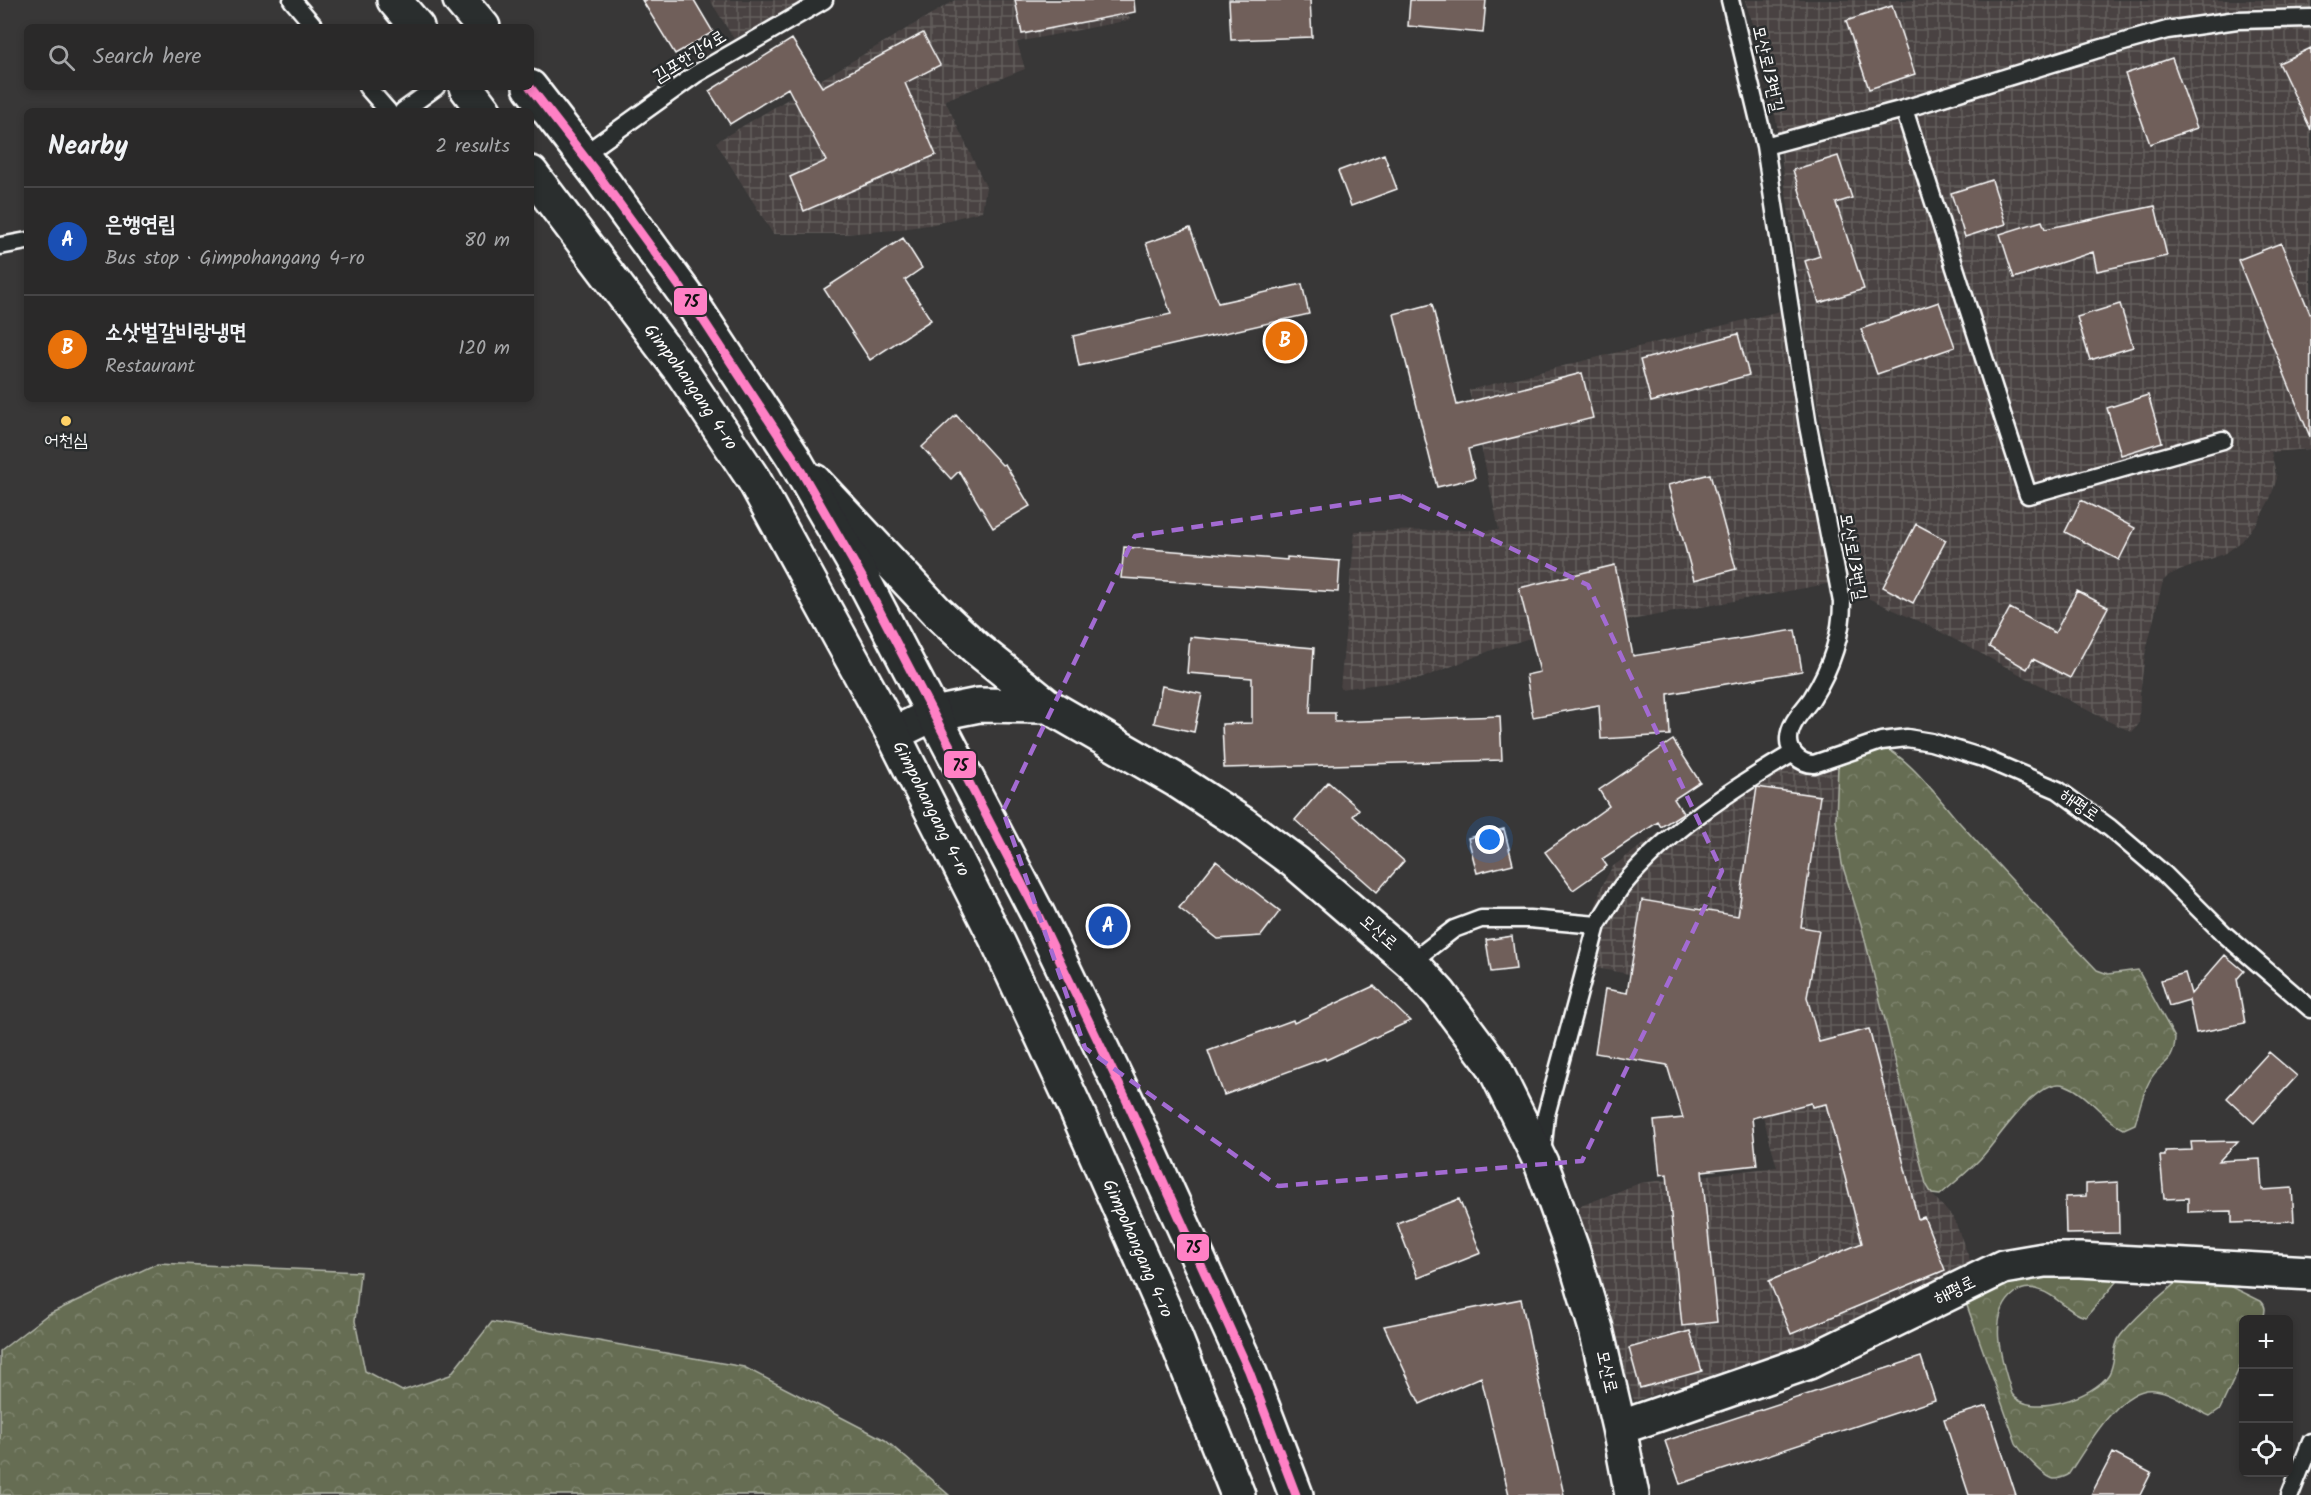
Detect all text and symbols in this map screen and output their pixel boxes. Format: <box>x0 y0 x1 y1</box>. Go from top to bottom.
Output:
street label: 김포한강4로 <box>647 23 733 91</box>
street label: 모산로13번길 <box>1743 23 1791 116</box>
search box <box>24 24 534 90</box>
text: Search here <box>93 40 201 75</box>
icon: search <box>45 41 78 74</box>
text: Nearby <box>48 126 128 168</box>
text: 2 results <box>435 131 510 163</box>
text: 은행연립 <box>105 208 176 243</box>
text: A <box>61 225 74 257</box>
text: 80 m <box>464 225 510 257</box>
text: Bus stop · Gimpohangang 4-ro <box>105 243 365 275</box>
line badge: 75 <box>673 287 708 316</box>
text: 75 <box>683 290 701 315</box>
text: 소삿벌갈비랑냉면 <box>105 316 247 351</box>
street label: Gimpohangang 4-ro <box>636 318 745 456</box>
pin: B <box>1266 318 1304 364</box>
text: B <box>61 333 74 365</box>
text: 120 m <box>458 333 510 365</box>
text: Restaurant <box>105 351 195 383</box>
marker: 어천심 <box>59 414 73 428</box>
place label: 어천심 <box>44 427 88 456</box>
street label: 모산로13번길 <box>1830 511 1874 604</box>
street label: Gimpohangang 4-ro <box>884 736 977 882</box>
line badge: 75 <box>943 750 977 779</box>
text: 75 <box>952 754 970 779</box>
street label: 해평로 <box>2053 782 2105 830</box>
your location <box>1475 825 1504 854</box>
pin: A <box>1088 904 1128 948</box>
street label: 모산로 <box>1352 908 1404 958</box>
street label: Gimpohangang 4-ro <box>1094 1175 1181 1322</box>
line badge: 75 <box>1176 1233 1210 1262</box>
text: 75 <box>1185 1236 1203 1261</box>
street label: 해평로 <box>1929 1268 1981 1314</box>
map controls <box>2239 1315 2293 1477</box>
button: + <box>2239 1315 2293 1369</box>
street label: 모산로 <box>1587 1348 1625 1396</box>
button: − <box>2239 1369 2293 1423</box>
button: locate <box>2239 1423 2293 1477</box>

